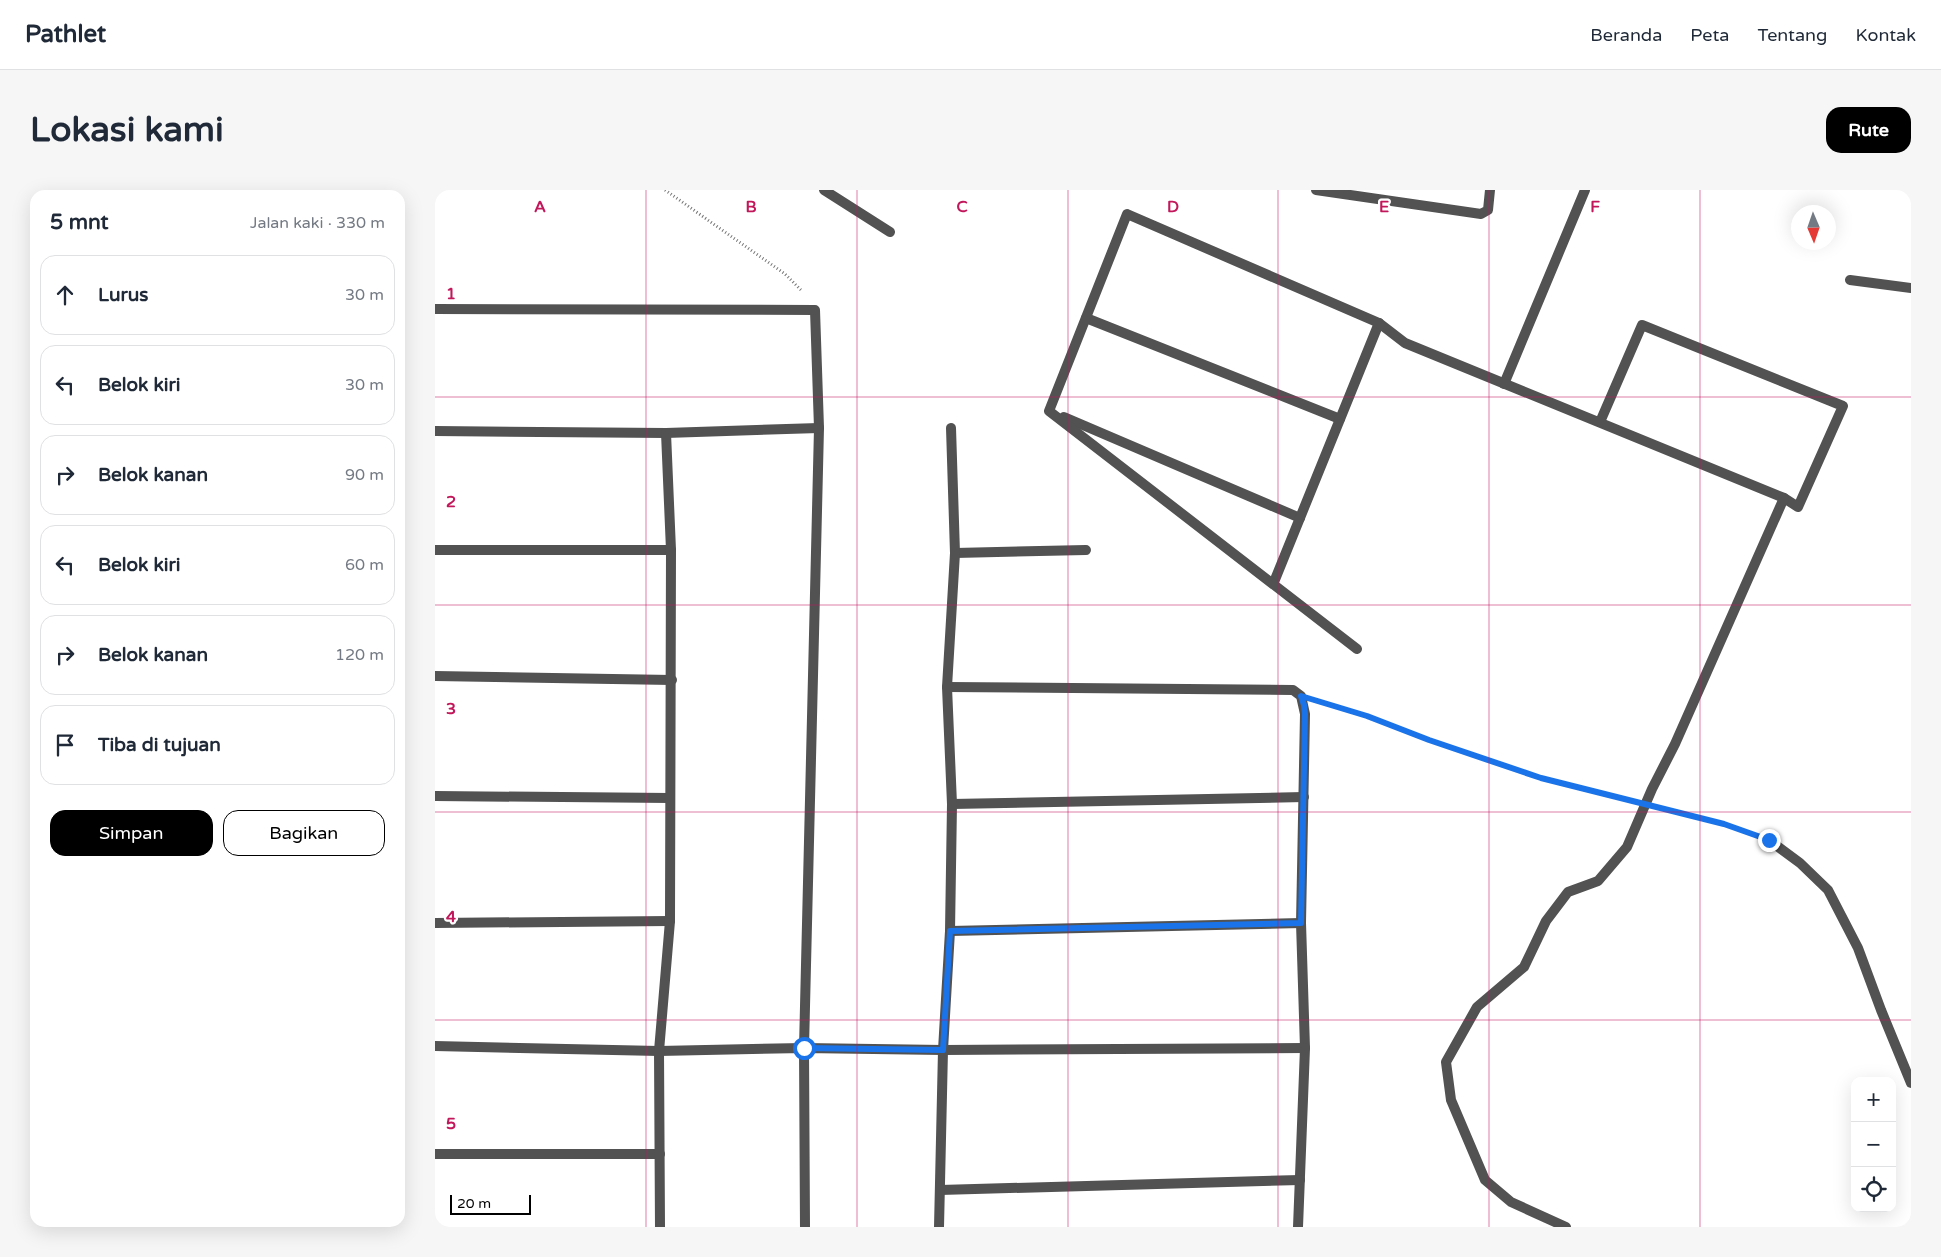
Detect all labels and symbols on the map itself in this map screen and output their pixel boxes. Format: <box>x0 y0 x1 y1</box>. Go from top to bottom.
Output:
text: A <box>534 197 546 217</box>
text: B <box>745 197 757 217</box>
text: C <box>956 197 968 217</box>
text: D <box>1167 197 1179 217</box>
text: E <box>1379 197 1389 217</box>
text: F <box>1590 197 1600 217</box>
north arrow <box>1791 205 1836 250</box>
text: 1 <box>446 284 456 304</box>
text: 2 <box>446 492 456 512</box>
text: 3 <box>446 699 456 719</box>
route end <box>1758 829 1781 852</box>
text: 4 <box>446 907 456 927</box>
route start <box>793 1037 816 1060</box>
text: 5 <box>446 1114 456 1134</box>
scale bar <box>450 1192 531 1215</box>

